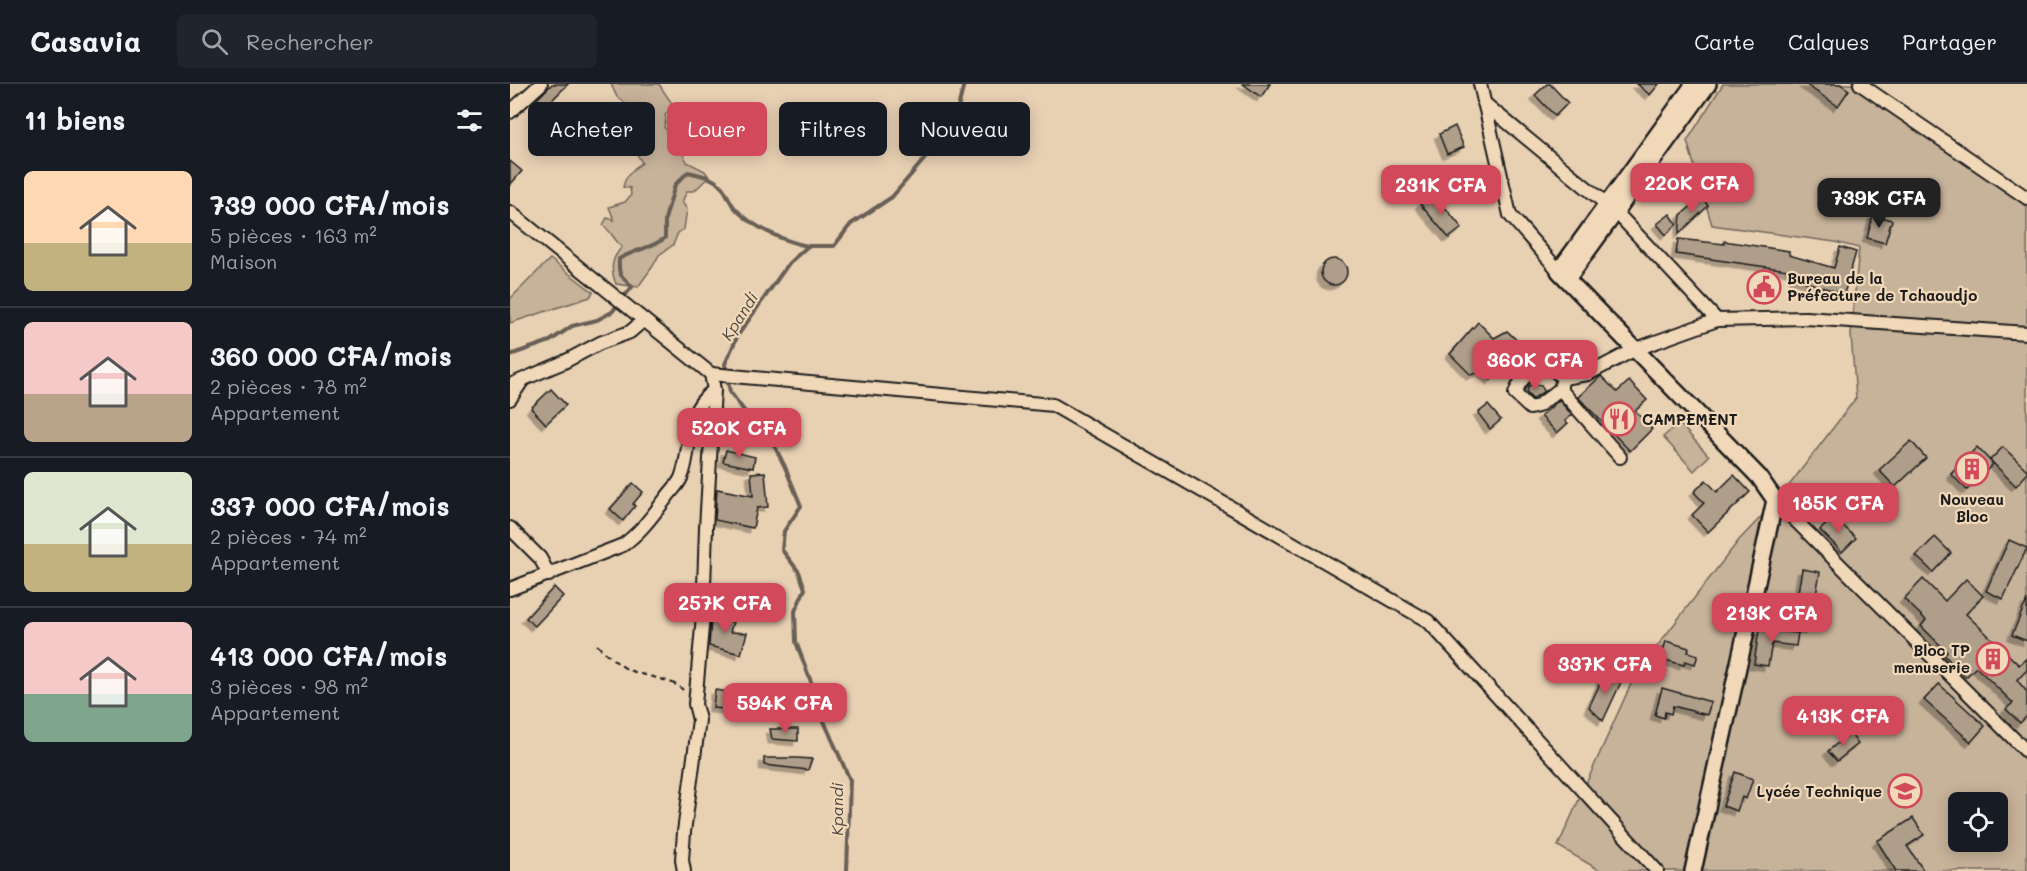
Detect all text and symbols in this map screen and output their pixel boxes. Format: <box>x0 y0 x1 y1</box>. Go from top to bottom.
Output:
search box <box>177 14 597 68</box>
text: Casavia <box>30 23 141 59</box>
icon: search <box>198 25 231 58</box>
text: Rechercher <box>246 27 374 56</box>
text: Carte <box>1694 28 1755 55</box>
text: Calques <box>1788 28 1870 55</box>
text: Partager <box>1903 28 1997 55</box>
chip: Acheter <box>528 102 655 156</box>
chip: Louer <box>667 102 767 156</box>
chip: Filtres <box>779 102 887 156</box>
chip: Nouveau <box>899 102 1030 156</box>
text: 11 biens <box>24 103 125 137</box>
icon: filters <box>453 104 486 137</box>
pin: 220K CFA <box>1630 163 1754 214</box>
pin: 231K CFA <box>1379 165 1503 216</box>
text: 220K CFA <box>1644 169 1740 195</box>
text: 231K CFA <box>1395 171 1487 197</box>
pin: 739K CFA <box>1817 178 1941 229</box>
text: 739K CFA <box>1831 184 1927 210</box>
text: 739 000 CFA/mois <box>210 188 450 222</box>
icon: home <box>72 195 144 267</box>
text: 5 pièces · 163 m² <box>210 222 377 248</box>
text: Maison <box>210 248 277 274</box>
place label: Bureau de la Préfecture de Tchaoudjo <box>1787 268 1977 305</box>
public building icon: Bureau de la Préfecture de Tchaoudjo <box>1746 269 1782 305</box>
water label: Kpandi <box>716 288 762 344</box>
text: 360 000 CFA/mois <box>210 339 452 373</box>
pin: 360K CFA <box>1473 340 1597 391</box>
icon: home <box>72 346 144 418</box>
text: 360K CFA <box>1487 346 1583 372</box>
text: 2 pièces · 78 m² <box>210 373 367 399</box>
text: Appartement <box>210 399 340 425</box>
restaurant icon: CAMPEMENT <box>1601 401 1637 437</box>
pin: 520K CFA <box>677 408 801 459</box>
place label: CAMPEMENT <box>1642 409 1738 429</box>
text: 520K CFA <box>691 414 787 440</box>
building icon: Nouveau Bloc <box>1954 451 1990 487</box>
pin: 185K CFA <box>1776 483 1900 534</box>
text: 337 000 CFA/mois <box>210 489 450 523</box>
text: 185K CFA <box>1792 489 1884 515</box>
place label: Nouveau Bloc <box>1940 489 2004 526</box>
icon: home <box>72 496 144 568</box>
text: 2 pièces · 74 m² <box>210 523 367 549</box>
text: Appartement <box>210 549 340 575</box>
pin: 257K CFA <box>663 583 787 634</box>
text: 257K CFA <box>678 589 772 615</box>
pin: 213K CFA <box>1710 593 1834 644</box>
text: 213K CFA <box>1726 599 1818 625</box>
text: 413 000 CFA/mois <box>210 639 447 673</box>
place label: Bloc TP menuserie <box>1894 640 1970 677</box>
building icon: Bloc TP menuserie <box>1975 641 2011 677</box>
pin: 337K CFA <box>1543 644 1667 695</box>
icon: home <box>72 646 144 718</box>
text: 337K CFA <box>1557 650 1653 676</box>
text: 3 pièces · 98 m² <box>210 673 368 699</box>
pin: 594K CFA <box>723 683 847 734</box>
text: 594K CFA <box>737 689 833 715</box>
pin: 413K CFA <box>1781 696 1905 747</box>
text: Appartement <box>210 699 340 725</box>
text: 413K CFA <box>1796 702 1890 728</box>
school or university icon: Lycée Technique <box>1887 773 1923 809</box>
place label: Lycée Technique <box>1757 781 1882 801</box>
water label: Kpandi <box>826 782 847 836</box>
map controls <box>1948 792 2008 852</box>
button: locate <box>1948 792 2008 852</box>

